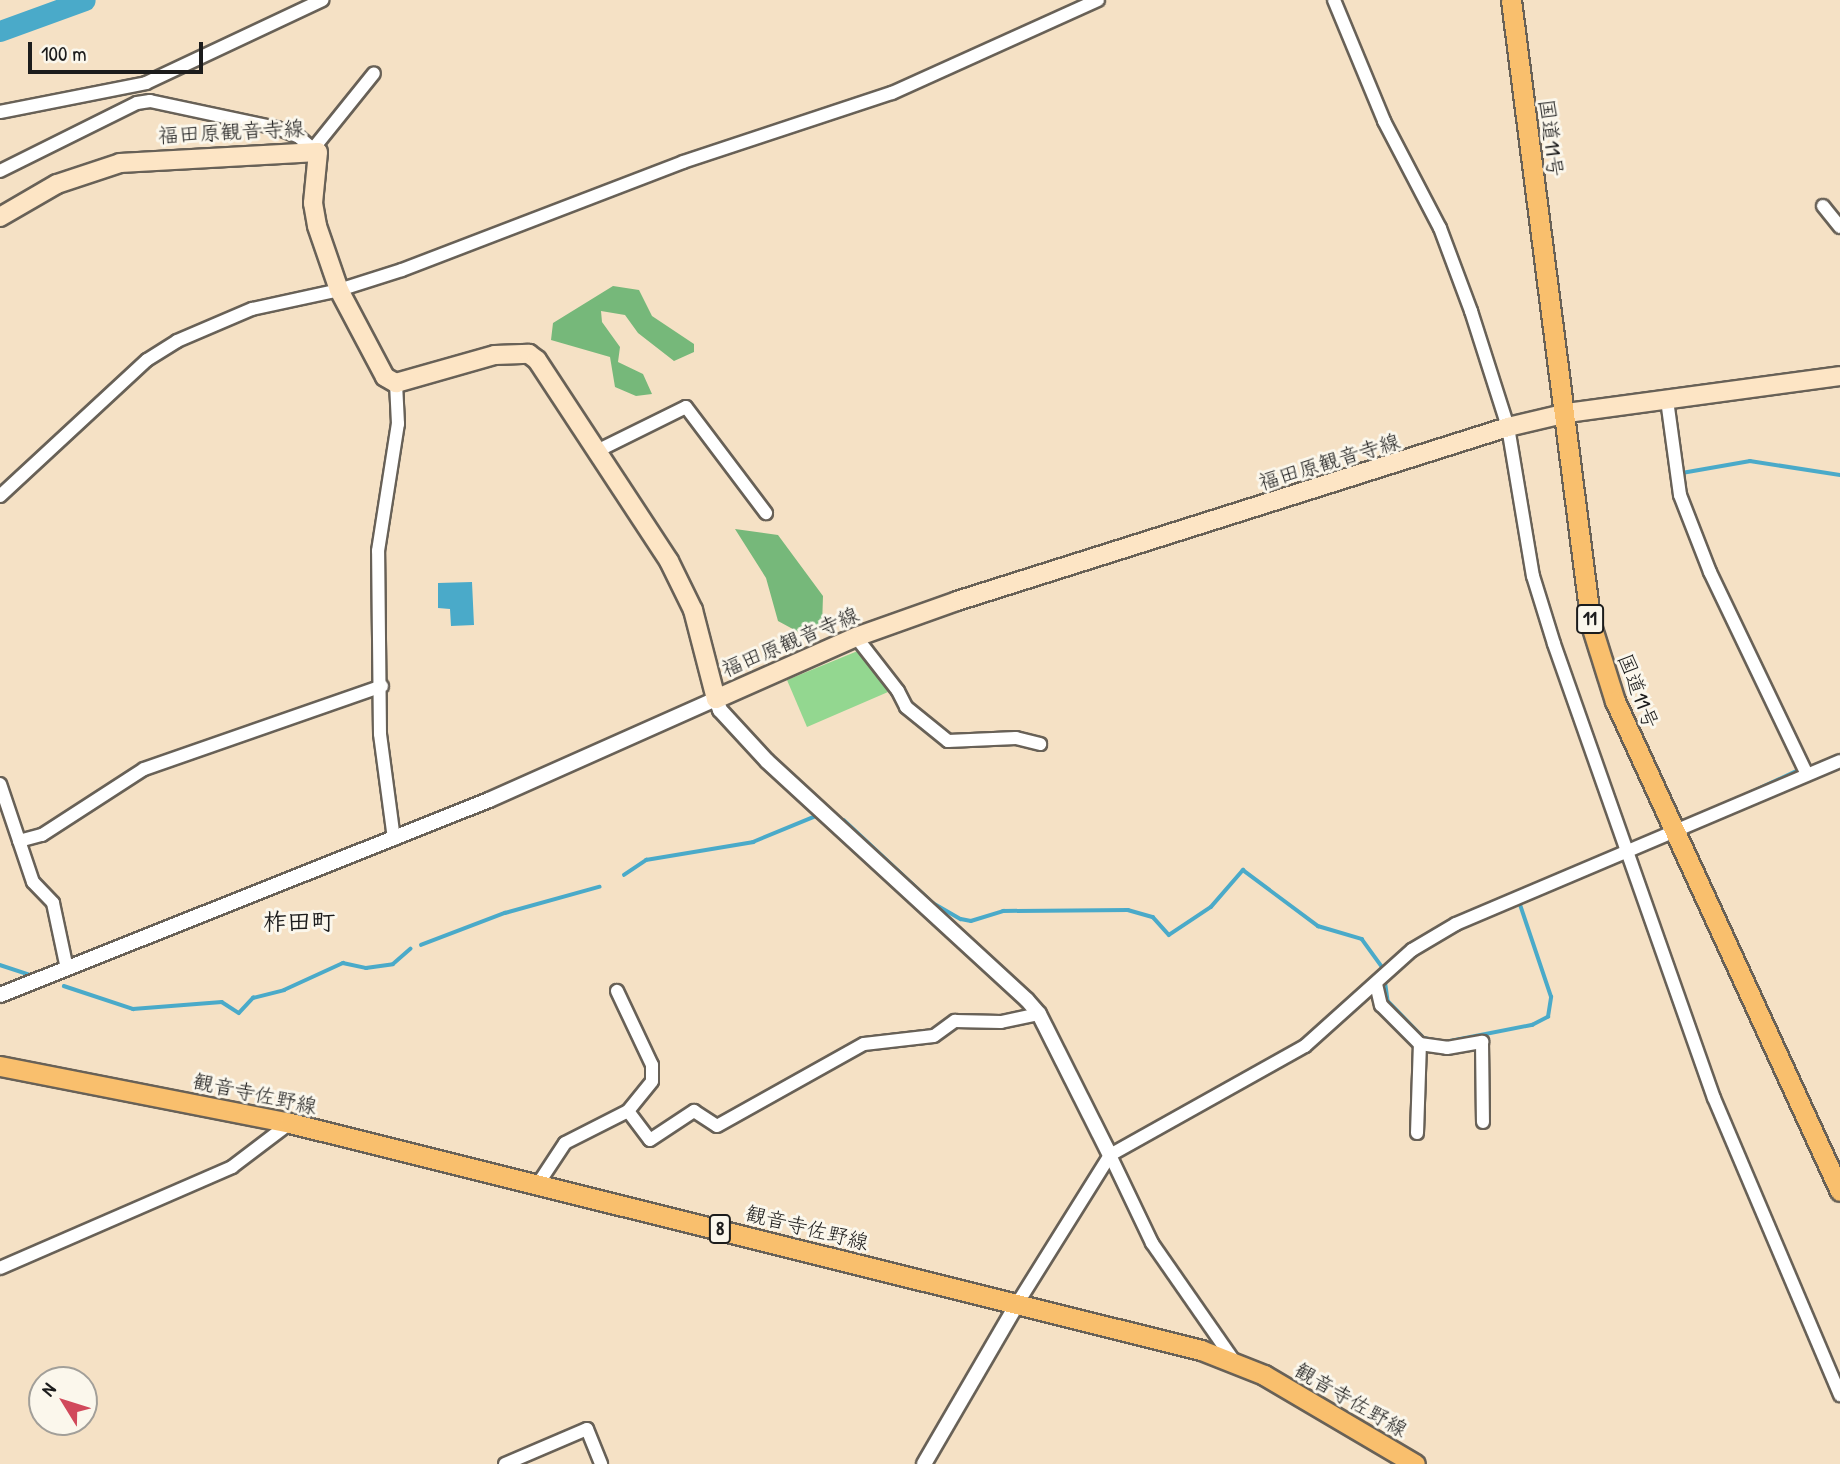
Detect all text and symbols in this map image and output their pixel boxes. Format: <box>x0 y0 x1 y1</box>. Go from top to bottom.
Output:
scale bar <box>32 28 206 72</box>
text: 100 m <box>41 39 87 68</box>
street label: 国道11号 <box>1534 98 1568 178</box>
street label: 福田原観音寺線 <box>157 116 305 148</box>
street label: 福田原観音寺線 <box>1255 428 1403 496</box>
street label: 福田原観音寺線 <box>717 602 863 682</box>
road number: 11 <box>1576 604 1604 634</box>
street label: 国道11号 <box>1612 650 1664 732</box>
district label: 柞田町 <box>263 908 335 936</box>
street label: 観音寺佐野線 <box>191 1069 319 1119</box>
street label: 観音寺佐野線 <box>743 1201 871 1255</box>
road number: 8 <box>708 1214 732 1245</box>
street label: 観音寺佐野線 <box>1290 1358 1412 1442</box>
north arrow <box>28 1366 98 1436</box>
text: N <box>35 1377 61 1401</box>

